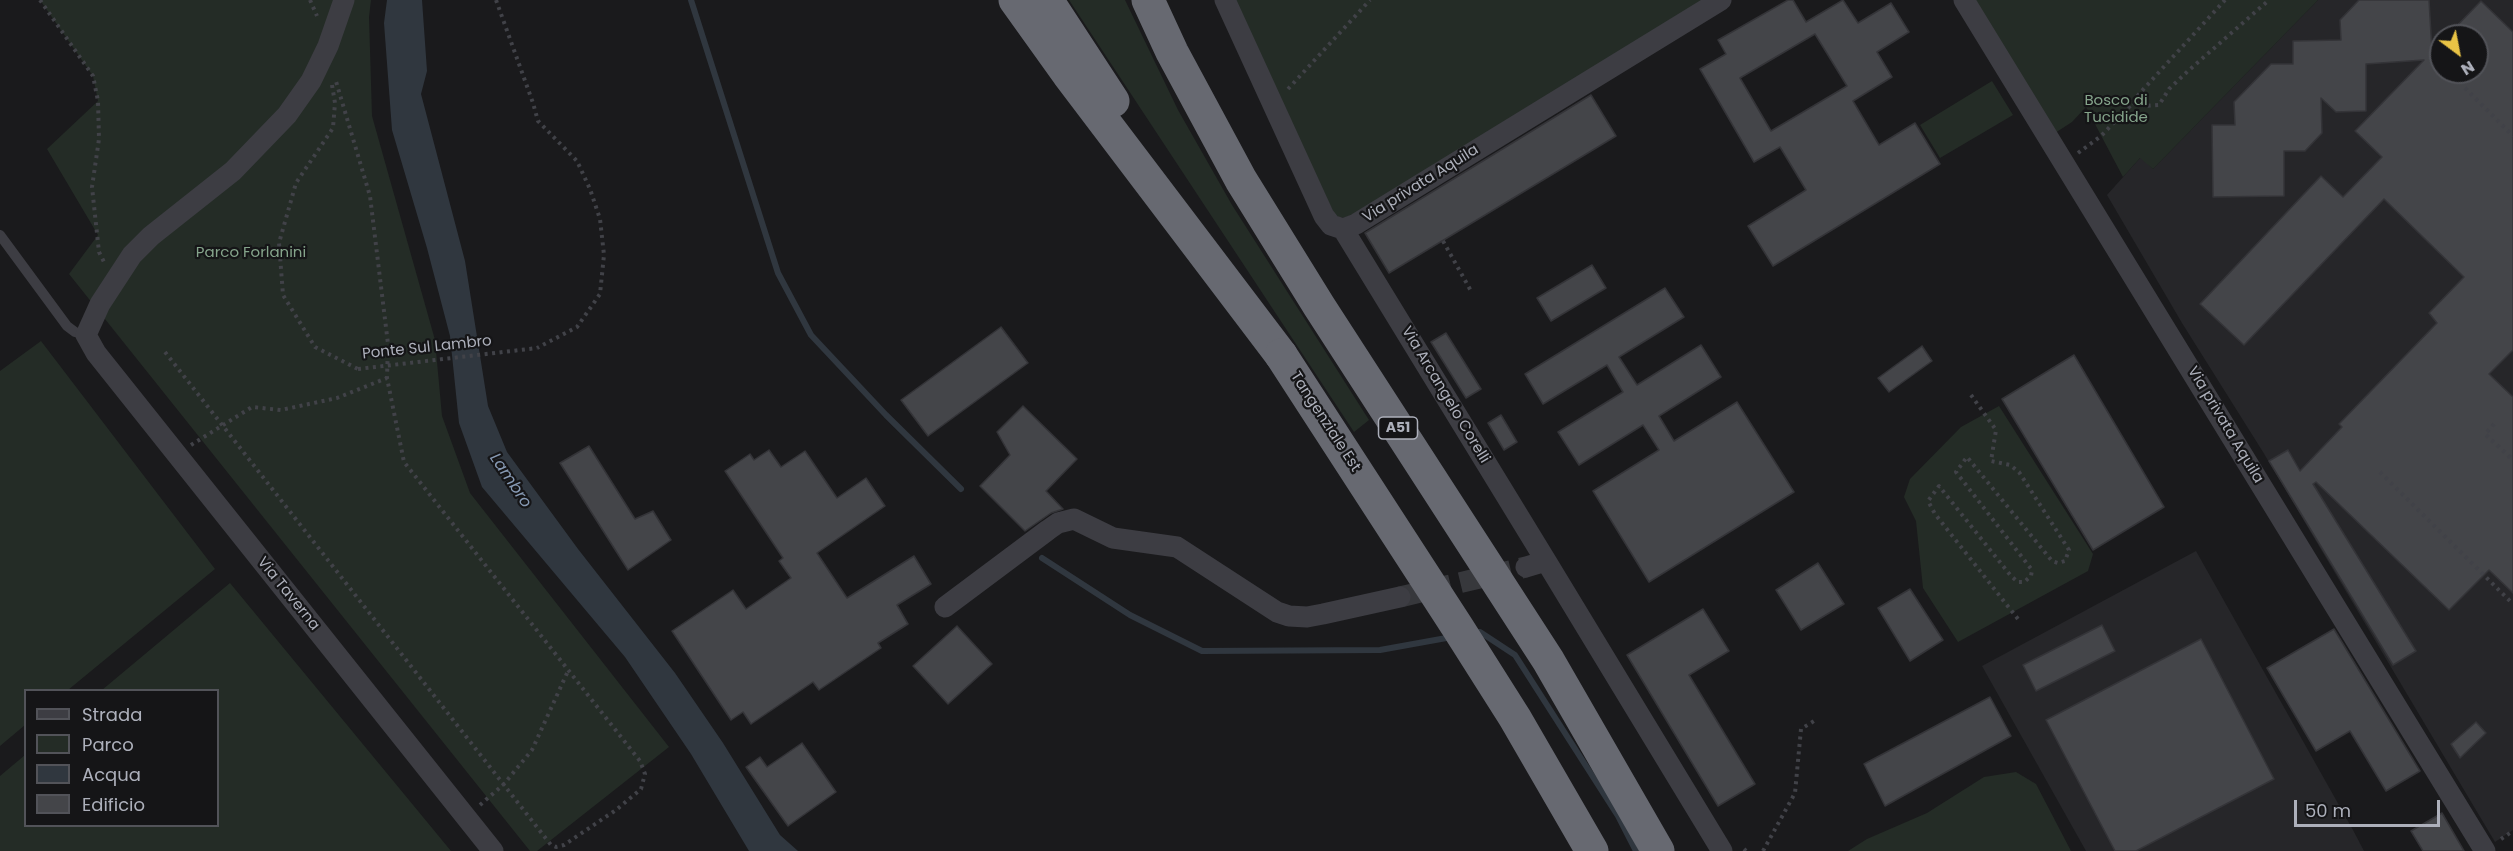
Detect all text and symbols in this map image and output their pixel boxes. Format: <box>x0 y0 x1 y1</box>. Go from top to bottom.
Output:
north arrow <box>2429 24 2489 84</box>
text: N <box>2457 55 2479 81</box>
park label: Bosco di Tucidide <box>2084 92 2148 127</box>
street label: Via privata Aquila <box>1360 141 1482 227</box>
park label: Parco Forlanini <box>196 244 306 262</box>
street label: Via Arcangelo Corelli <box>1397 323 1493 467</box>
street label: Ponte Sul Lambro <box>361 332 493 364</box>
street label: Via privata Aquila <box>2183 363 2267 487</box>
street label: Tangenziale Est <box>1286 369 1364 475</box>
road number: A51 <box>1378 417 1418 439</box>
water label: Lambro <box>485 450 535 512</box>
street label: Via Taverna <box>253 554 323 634</box>
legend <box>24 689 219 827</box>
text: Strada <box>82 702 142 727</box>
text: Parco <box>82 732 134 757</box>
text: Acqua <box>82 762 141 787</box>
scale bar <box>2297 788 2442 826</box>
text: Edificio <box>82 792 145 817</box>
text: 50 m <box>2305 798 2351 823</box>

